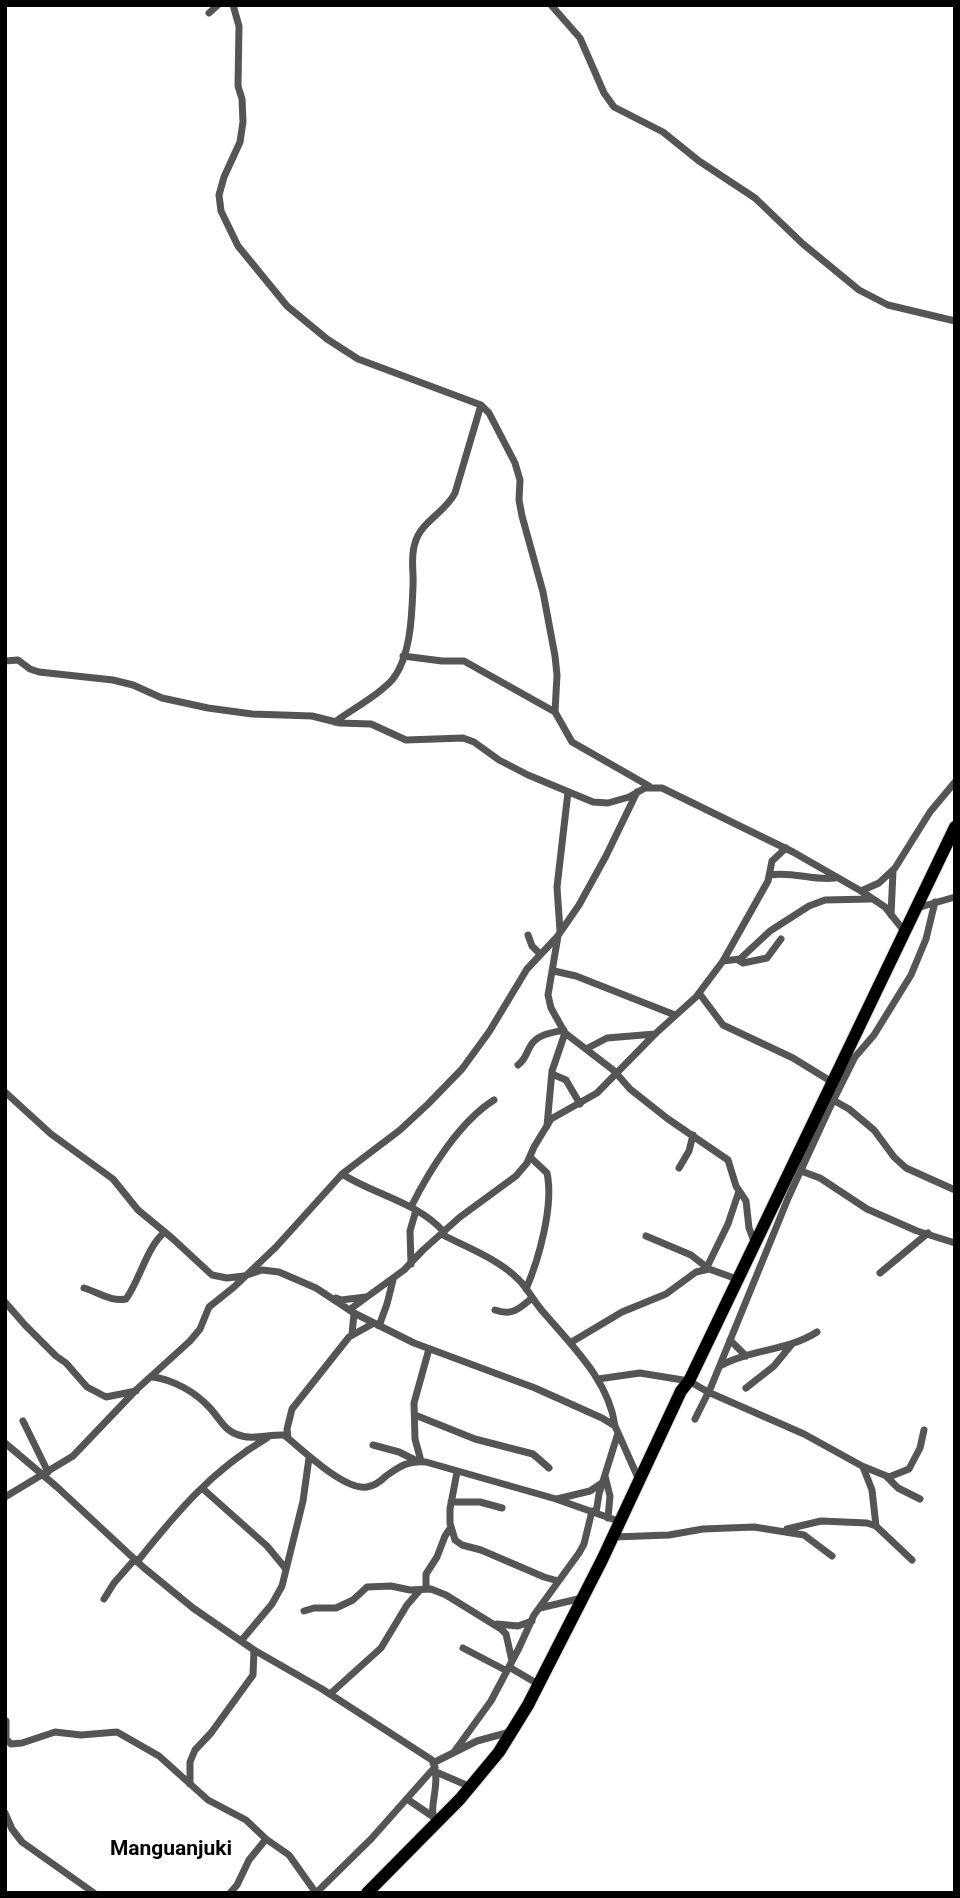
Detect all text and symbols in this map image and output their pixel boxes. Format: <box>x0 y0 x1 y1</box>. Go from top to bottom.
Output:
district label: Manguanjuki <box>110 1837 232 1863</box>

